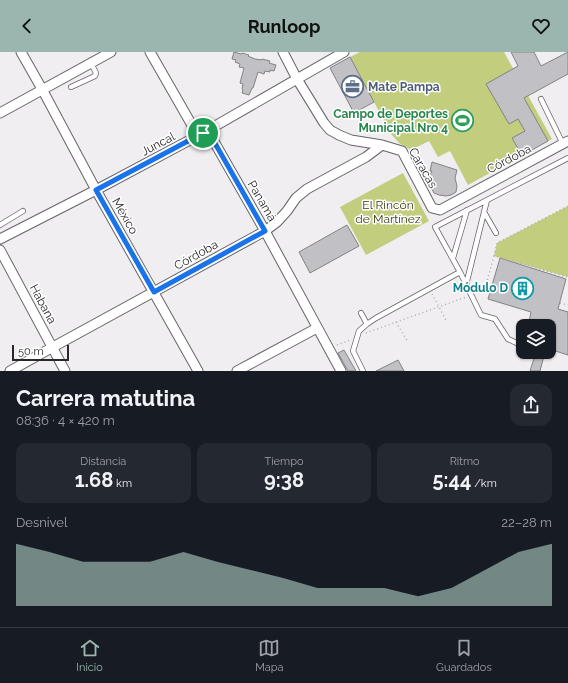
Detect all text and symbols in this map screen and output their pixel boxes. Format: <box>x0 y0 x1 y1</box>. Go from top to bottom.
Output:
icon: back <box>16 15 38 37</box>
icon: heart <box>530 15 552 37</box>
text: Runloop <box>248 16 320 37</box>
office icon: Mate Pampa <box>340 74 366 100</box>
place label: Mate Pampa <box>368 80 440 94</box>
place label: Campo de Deportes Municipal Nro 4 <box>333 107 448 135</box>
sports icon: Campo de Deportes Municipal Nro 4 <box>450 108 476 134</box>
pin <box>186 116 220 150</box>
icon: arrive <box>192 122 214 144</box>
street label: Juncal <box>139 129 178 159</box>
street label: Córdoba <box>485 142 533 176</box>
street label: Caracas <box>406 145 440 191</box>
street label: Panamá <box>245 178 279 224</box>
street label: México <box>109 195 141 237</box>
park label: El Rincón de Martínez <box>355 198 421 226</box>
street label: Córdoba <box>172 237 220 273</box>
building icon: Módulo D <box>510 275 536 301</box>
place label: Módulo D <box>453 281 508 295</box>
street label: Habana <box>27 282 59 326</box>
map controls <box>516 319 556 359</box>
button: layers <box>516 319 556 359</box>
scale bar <box>12 343 69 362</box>
text: 50 m <box>18 345 44 358</box>
button: share <box>510 384 552 426</box>
text: Carrera matutina <box>16 385 195 411</box>
text: 08:36 · 4 × 420 m <box>16 413 115 428</box>
text: Distancia <box>80 455 126 468</box>
text: Tiempo <box>264 455 304 468</box>
text: Ritmo <box>450 455 480 468</box>
text: 1.68 <box>75 468 113 492</box>
text: 9:38 <box>264 468 304 492</box>
text: 5:44 <box>433 468 471 492</box>
text: km <box>113 477 132 490</box>
text: /km <box>471 477 497 490</box>
text: Desnivel <box>16 515 67 530</box>
text: 22–28 m <box>501 515 552 530</box>
tab: Inicio <box>76 637 103 674</box>
tab: Mapa <box>255 637 284 674</box>
tab: Guardados <box>436 637 492 674</box>

